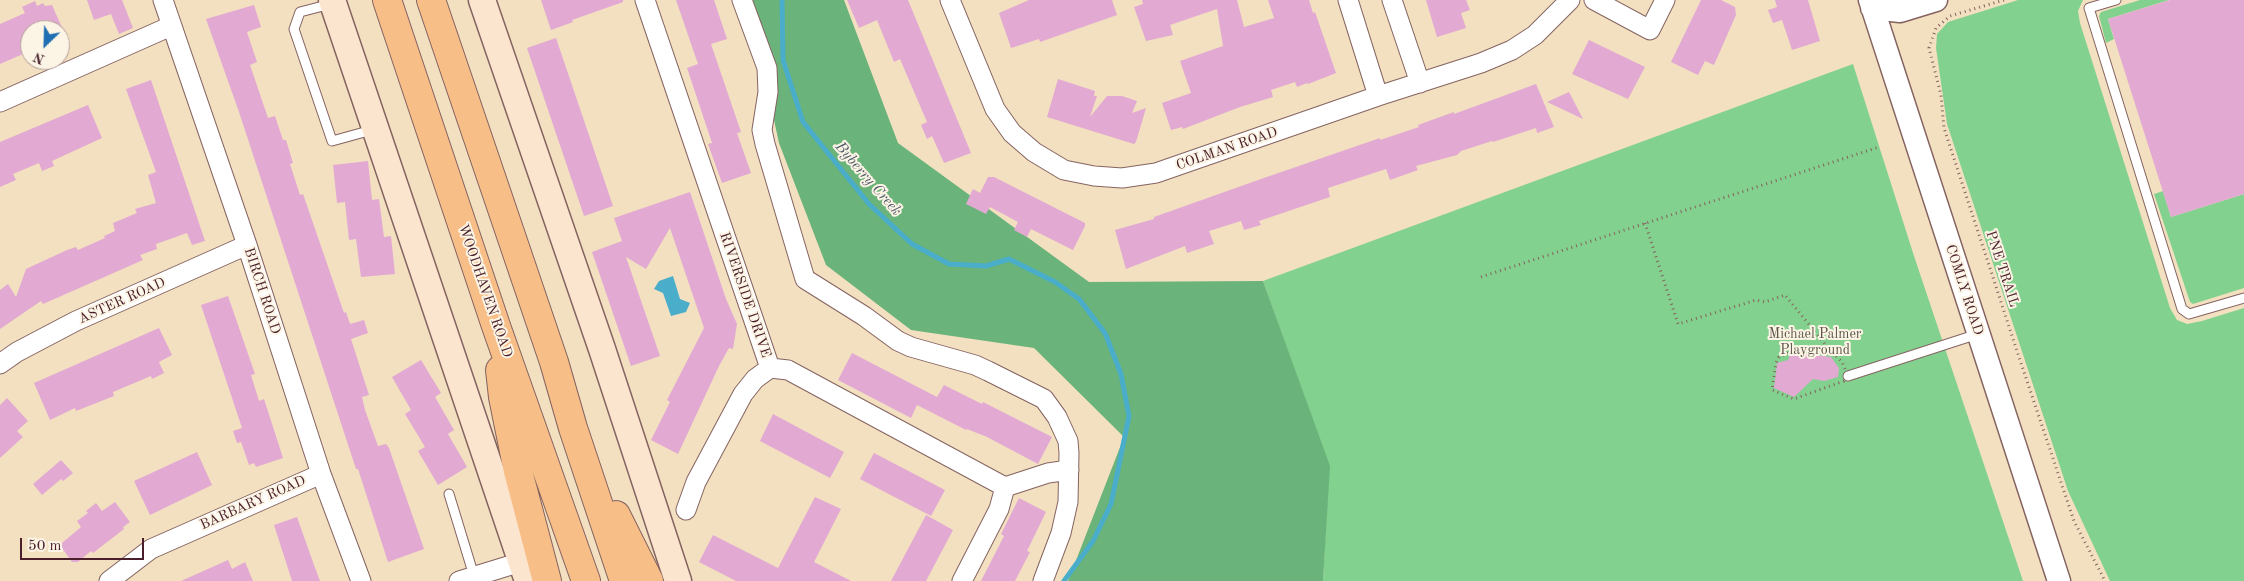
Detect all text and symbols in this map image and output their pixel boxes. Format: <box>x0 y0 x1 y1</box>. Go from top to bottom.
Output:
north arrow <box>20 20 70 70</box>
text: N <box>32 49 47 66</box>
street label: COLMAN ROAD <box>1174 124 1280 174</box>
water label: Byberry Creek <box>831 138 905 220</box>
street label: WOODHAVEN ROAD <box>454 222 516 360</box>
street label: PNE TRAIL <box>1982 229 2022 309</box>
street label: RIVERSIDE DRIVE <box>716 230 774 360</box>
street label: COMLY ROAD <box>1941 243 1987 337</box>
street label: BIRCH ROAD <box>240 246 284 336</box>
street label: ASTER ROAD <box>76 274 168 328</box>
park label: Michael Palmer Playground <box>1768 326 1862 358</box>
street label: BARBARY ROAD <box>198 472 308 534</box>
scale bar <box>22 528 146 560</box>
text: 50 m <box>28 539 62 554</box>

